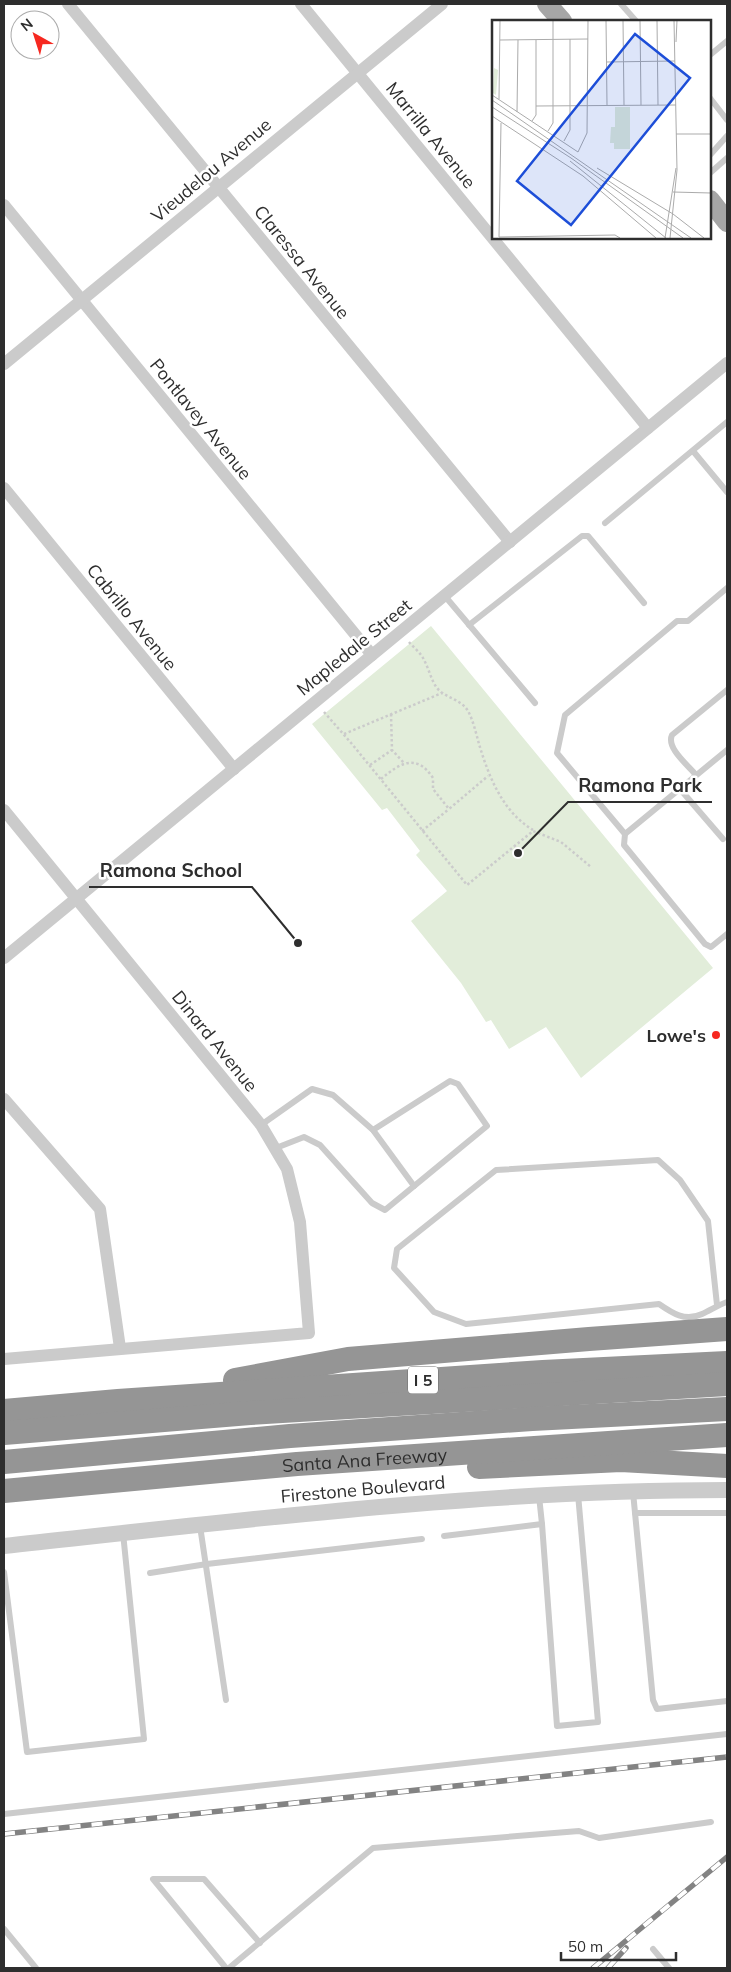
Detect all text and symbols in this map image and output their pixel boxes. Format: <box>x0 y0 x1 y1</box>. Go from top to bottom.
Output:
north arrow <box>10 10 60 60</box>
text: N <box>17 15 37 35</box>
inset map <box>492 20 711 239</box>
street label: Marrilla Avenue <box>381 77 481 193</box>
street label: Vieudelou Avenue <box>146 113 276 227</box>
street label: Claressa Avenue <box>249 200 355 324</box>
street label: Pontlavey Avenue <box>145 354 257 484</box>
street label: Cabrillo Avenue <box>82 559 182 675</box>
street label: Mapledale Street <box>292 594 416 700</box>
callout: Ramona Park <box>568 768 712 802</box>
text: Ramona Park <box>578 773 702 797</box>
callout: Ramona School <box>89 853 252 887</box>
text: Ramona School <box>100 858 242 882</box>
street label: Dinard Avenue <box>167 986 263 1096</box>
place label: Lowe's <box>647 1024 706 1047</box>
marker: Lowe's <box>710 1029 722 1041</box>
road number: I 5 <box>408 1366 438 1394</box>
street label: Santa Ana Freeway <box>281 1442 448 1477</box>
street label: Firestone Boulevard <box>280 1470 446 1508</box>
scale bar <box>561 1930 676 1962</box>
text: 50 m <box>568 1937 603 1956</box>

